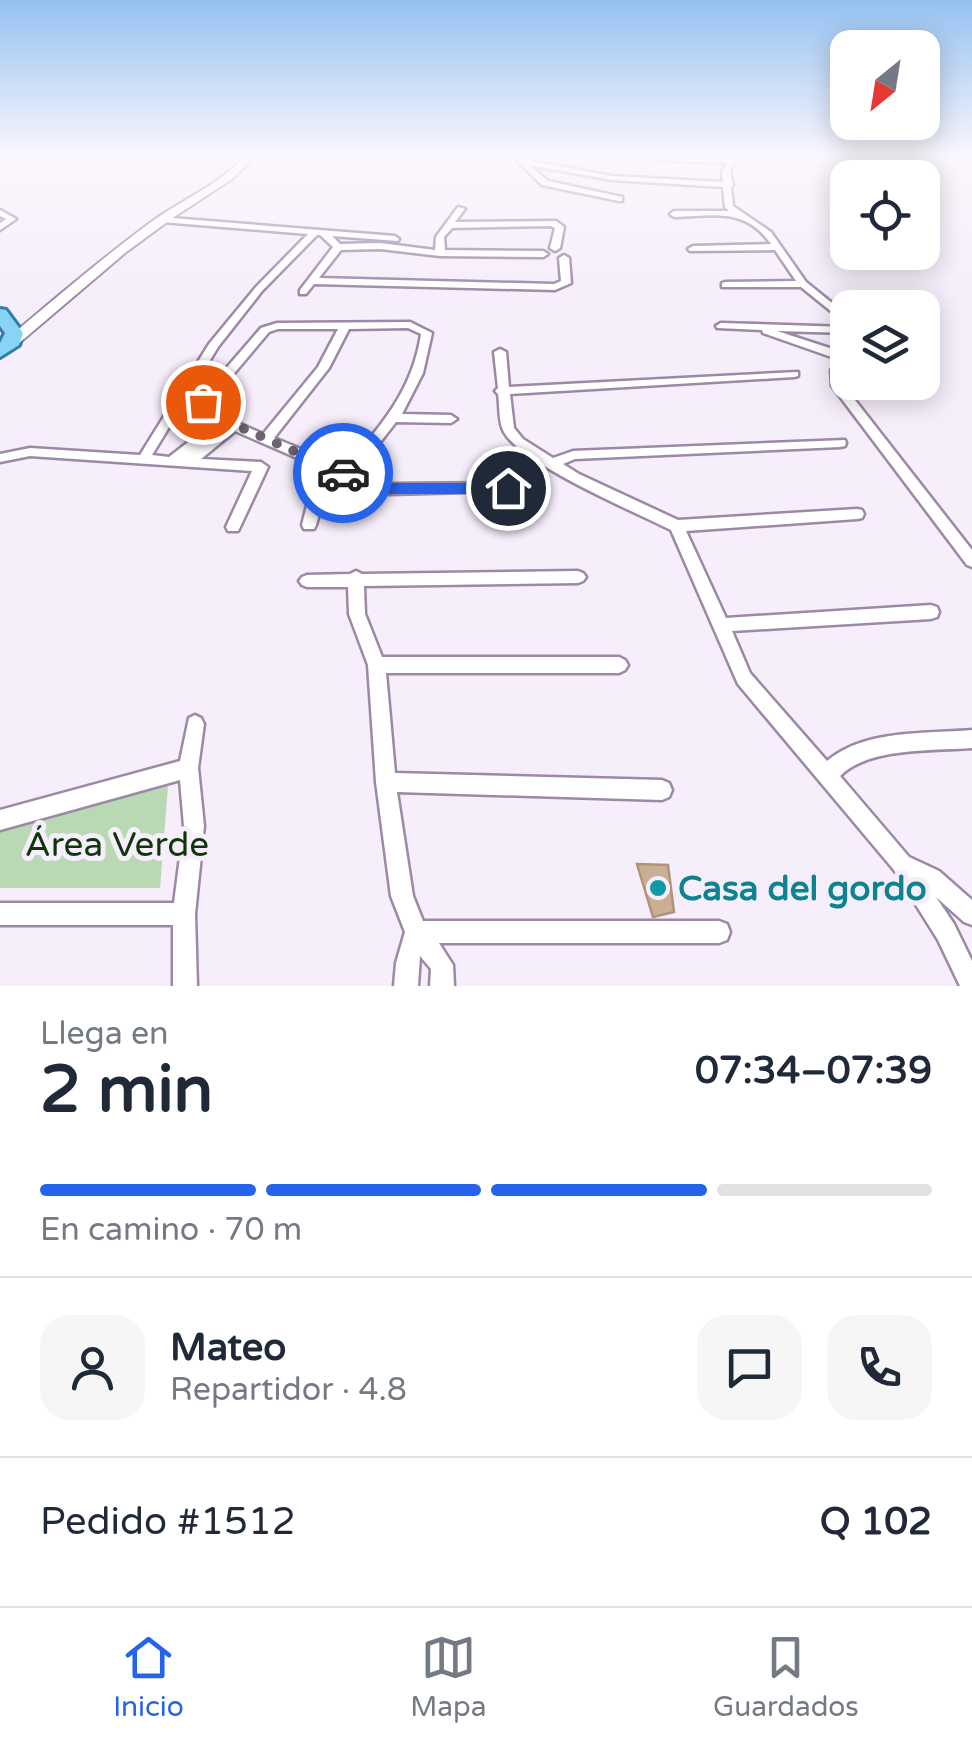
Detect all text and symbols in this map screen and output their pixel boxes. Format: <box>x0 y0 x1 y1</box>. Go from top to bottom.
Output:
north arrow <box>830 30 940 140</box>
map controls <box>830 30 940 400</box>
button: locate <box>830 160 940 270</box>
button: layers <box>830 290 940 400</box>
pin <box>161 360 246 445</box>
icon: bag <box>176 375 231 430</box>
courier <box>293 423 393 523</box>
icon: car <box>316 446 371 501</box>
pin <box>466 446 551 531</box>
icon: home <box>481 461 536 516</box>
park label: Área Verde <box>25 824 209 866</box>
place label: Casa del gordo <box>678 868 927 910</box>
marker: Casa del gordo <box>647 877 669 899</box>
text: Llega en <box>40 1015 169 1053</box>
text: 07:34–07:39 <box>695 1048 932 1094</box>
text: 2 min <box>40 1051 213 1130</box>
text: En camino · 70 m <box>40 1211 302 1249</box>
button: person <box>40 1315 145 1420</box>
button: chat <box>697 1315 802 1420</box>
button: phone <box>827 1315 932 1420</box>
text: Mateo <box>170 1325 286 1371</box>
text: Repartidor · 4.8 <box>170 1371 407 1409</box>
text: Pedido #1512 <box>40 1499 296 1545</box>
text: Q 102 <box>820 1499 932 1545</box>
tab: Inicio <box>113 1630 184 1724</box>
tab: Mapa <box>410 1630 487 1724</box>
tab: Guardados <box>713 1630 859 1724</box>

